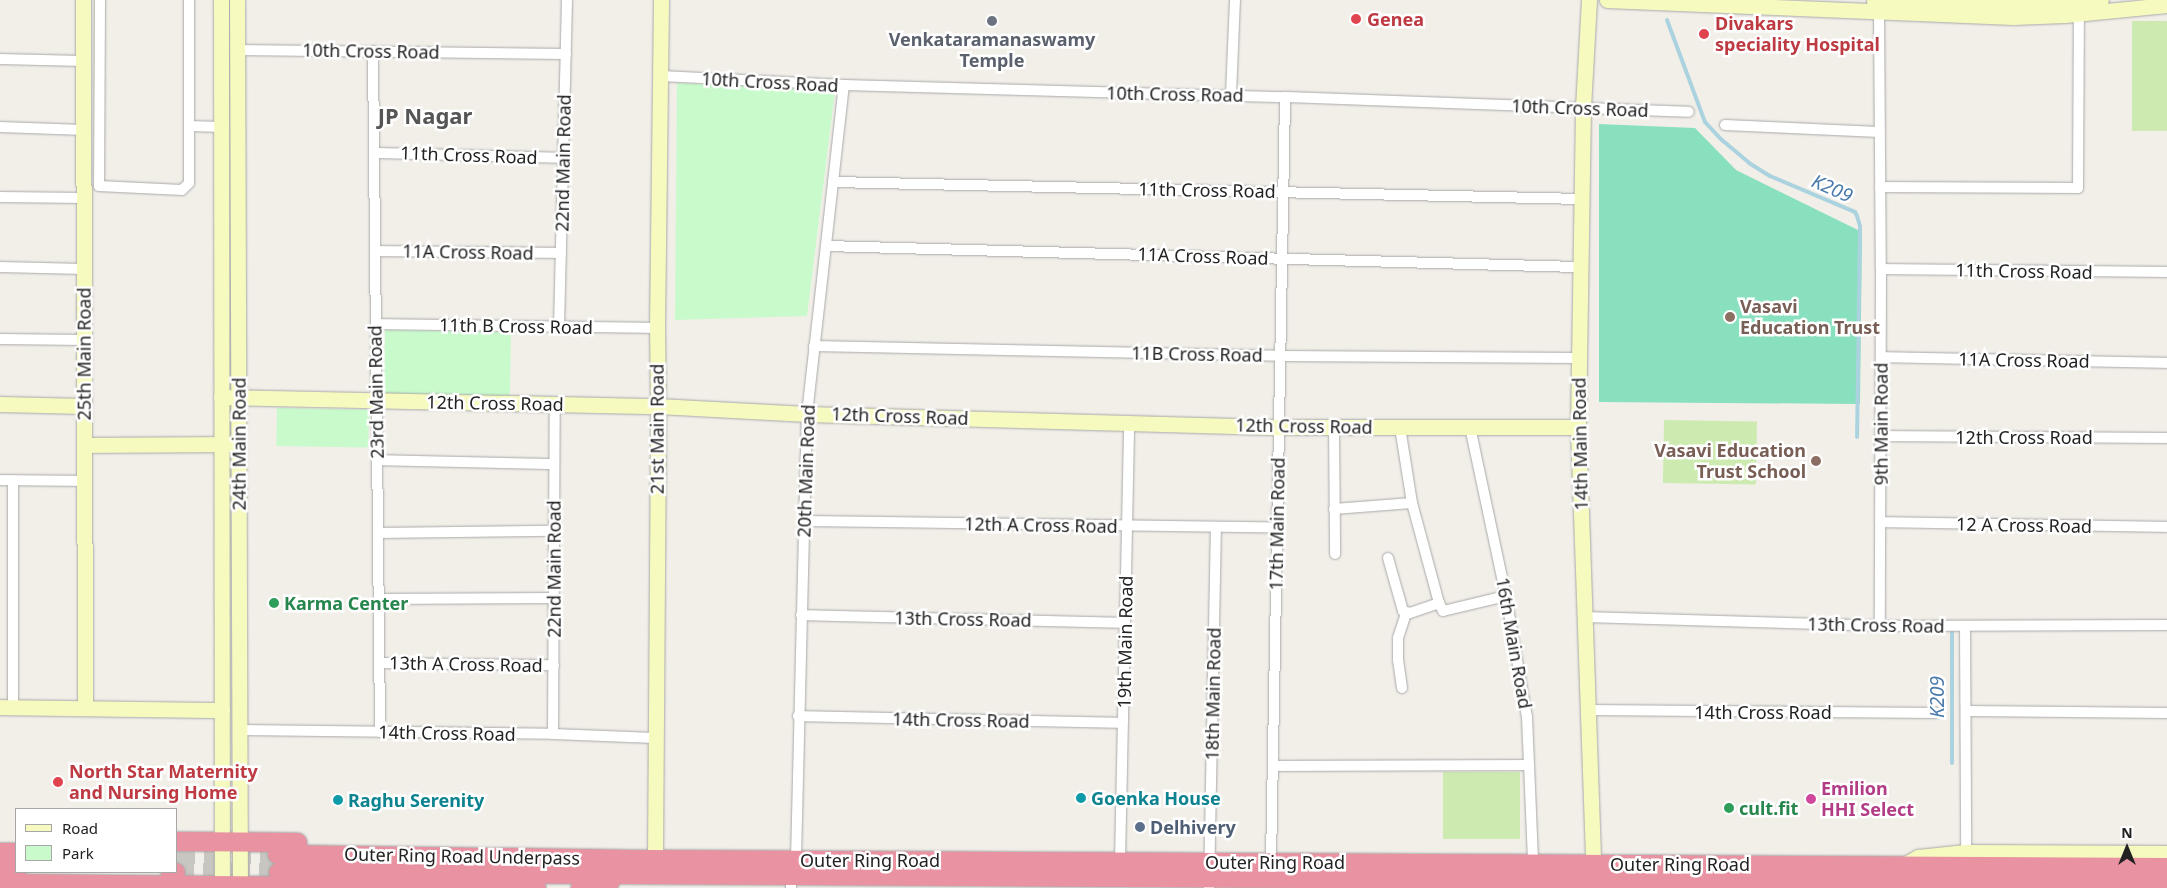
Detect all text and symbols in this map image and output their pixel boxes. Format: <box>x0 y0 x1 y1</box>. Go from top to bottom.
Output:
place label: Genea <box>1367 8 1424 30</box>
marker: Genea <box>1349 12 1363 26</box>
place label: Divakars speciality Hospital <box>1715 13 1880 56</box>
marker: Venkataramanaswamy Temple <box>986 15 998 27</box>
marker: Divakars speciality Hospital <box>1697 27 1711 41</box>
place label: Venkataramanaswamy Temple <box>889 29 1095 72</box>
street label: 10th Cross Road <box>302 39 440 63</box>
street label: 10th Cross Road <box>701 68 839 96</box>
street label: 10th Cross Road <box>1106 82 1244 106</box>
street label: 22nd Main Road <box>551 94 575 232</box>
street label: 10th Cross Road <box>1511 95 1649 121</box>
district label: JP Nagar <box>378 103 472 129</box>
street label: 11th Cross Road <box>400 142 538 168</box>
water label: K209 <box>1808 170 1856 208</box>
street label: 11th Cross Road <box>1138 178 1276 202</box>
street label: 11A Cross Road <box>402 240 534 264</box>
street label: 11A Cross Road <box>1137 243 1269 269</box>
street label: 11th Cross Road <box>1955 259 2093 283</box>
street label: 25th Main Road <box>73 287 95 421</box>
place label: Vasavi Education Trust <box>1740 296 1880 338</box>
marker: Vasavi Education Trust <box>1724 311 1736 323</box>
street label: 11th B Cross Road <box>439 314 593 338</box>
street label: 23rd Main Road <box>364 325 388 459</box>
street label: 11B Cross Road <box>1131 342 1263 366</box>
street label: 11A Cross Road <box>1958 348 2090 372</box>
street label: 9th Main Road <box>1870 363 1892 485</box>
street label: 21st Main Road <box>646 364 668 494</box>
street label: 24th Main Road <box>228 377 250 511</box>
street label: 14th Main Road <box>1568 377 1592 511</box>
street label: 12th Cross Road <box>426 391 564 415</box>
street label: 12th Cross Road <box>831 403 969 429</box>
street label: 20th Main Road <box>793 404 819 538</box>
street label: 12th Cross Road <box>1235 414 1373 438</box>
street label: 12th Cross Road <box>1955 426 2093 448</box>
place label: Vasavi Education Trust School <box>1654 440 1806 482</box>
marker: Vasavi Education Trust School <box>1810 455 1822 467</box>
street label: 17th Main Road <box>1265 457 1289 591</box>
street label: 22nd Main Road <box>543 500 565 638</box>
street label: 12th A Cross Road <box>964 513 1118 537</box>
street label: 12 A Cross Road <box>1956 513 2092 537</box>
street label: 19th Main Road <box>1113 575 1137 709</box>
street label: 16th Main Road <box>1492 576 1536 710</box>
place label: Karma Center <box>284 592 408 614</box>
marker: Karma Center <box>268 597 280 609</box>
street label: 13th Cross Road <box>894 607 1032 631</box>
street label: 13th Cross Road <box>1807 613 1945 637</box>
street label: 18th Main Road <box>1201 627 1225 761</box>
street label: 13th A Cross Road <box>389 652 543 676</box>
water label: K209 <box>1927 676 1949 718</box>
street label: 14th Cross Road <box>1694 701 1832 723</box>
street label: 14th Cross Road <box>892 708 1030 732</box>
street label: 14th Cross Road <box>378 721 516 745</box>
place label: North Star Maternity and Nursing Home <box>69 761 258 804</box>
marker: North Star Maternity and Nursing Home <box>51 775 65 789</box>
place label: Emilion HHI Select <box>1821 778 1914 821</box>
place label: Goenka House <box>1091 787 1221 809</box>
place label: Raghu Serenity <box>348 789 484 811</box>
marker: Goenka House <box>1075 792 1087 804</box>
marker: Emilion HHI Select <box>1805 793 1817 805</box>
marker: Raghu Serenity <box>332 794 344 806</box>
place label: cult.fit <box>1739 797 1798 819</box>
marker: cult.fit <box>1723 802 1735 814</box>
legend <box>15 808 178 873</box>
place label: Delhivery <box>1150 816 1236 838</box>
text: Road <box>62 818 98 838</box>
marker: Delhivery <box>1134 821 1146 833</box>
north arrow <box>2102 823 2152 873</box>
text: N <box>2121 823 2133 842</box>
text: Park <box>62 843 94 863</box>
street label: Outer Ring Road Underpass <box>344 843 580 869</box>
street label: Outer Ring Road <box>800 849 940 871</box>
street label: Outer Ring Road <box>1205 851 1345 873</box>
street label: Outer Ring Road <box>1610 853 1750 875</box>

